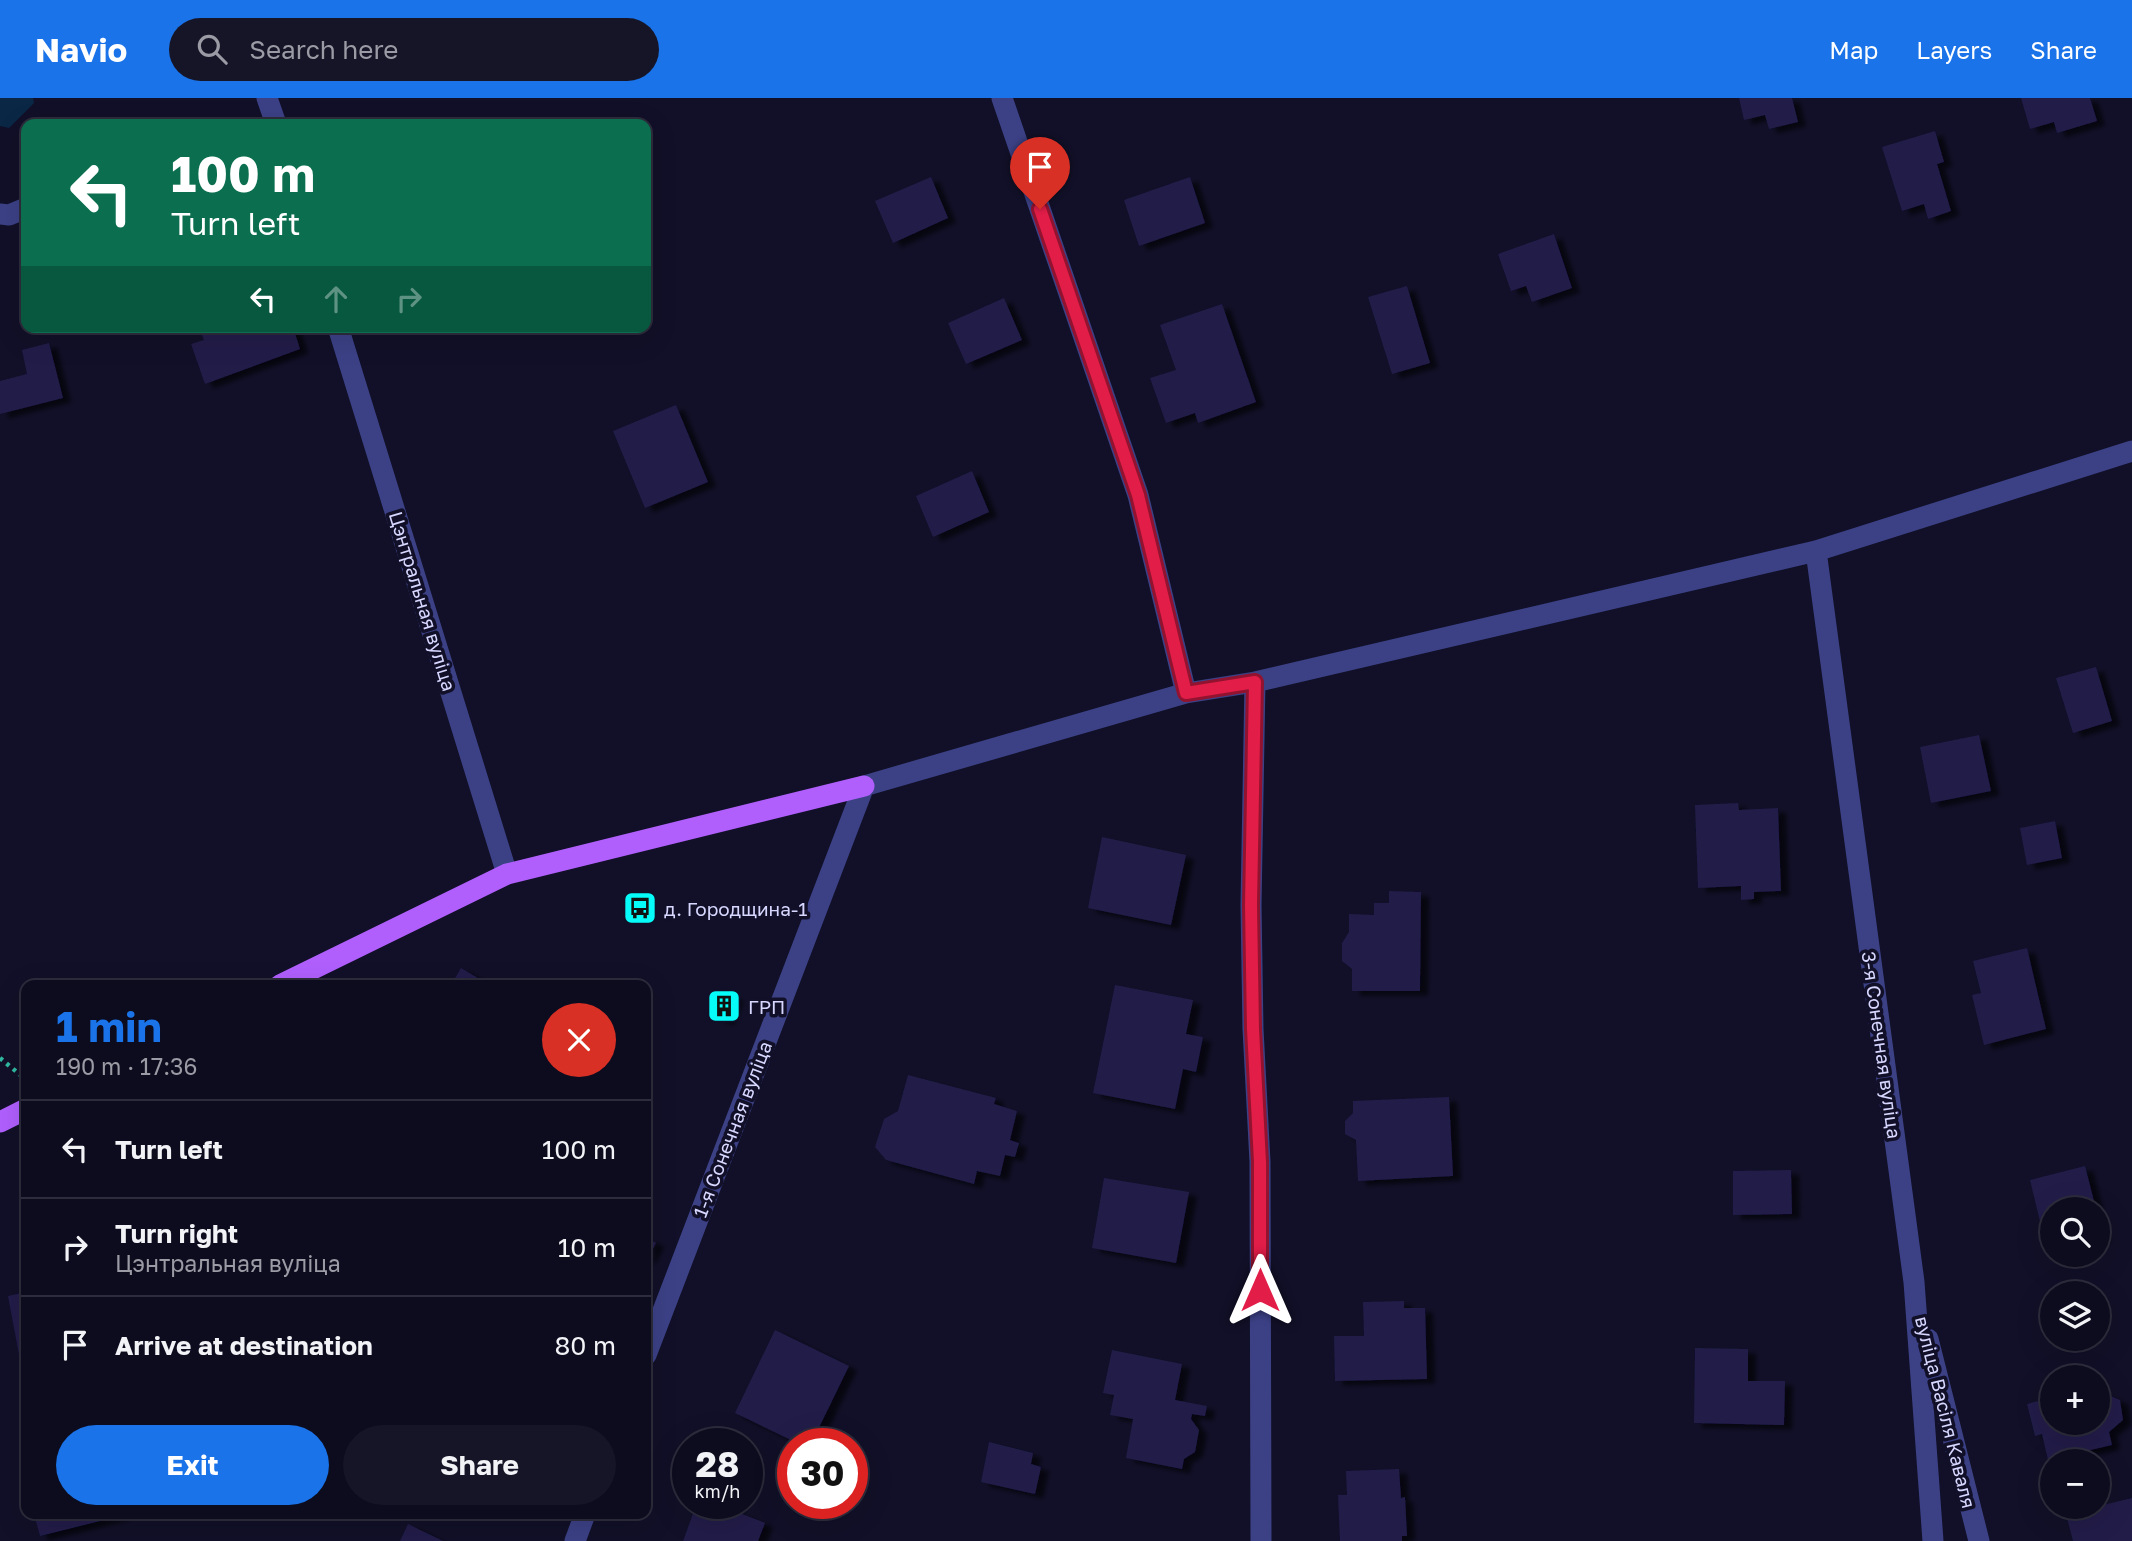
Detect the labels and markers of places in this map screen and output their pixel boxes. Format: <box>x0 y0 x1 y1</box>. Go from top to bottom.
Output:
pin <box>1010 137 1070 209</box>
bus stop icon: д. Городщина-1 <box>621 889 659 927</box>
place label: д. Городщина-1 <box>664 897 807 920</box>
building icon: ГРП <box>705 987 743 1025</box>
place label: ГРП <box>748 995 785 1018</box>

